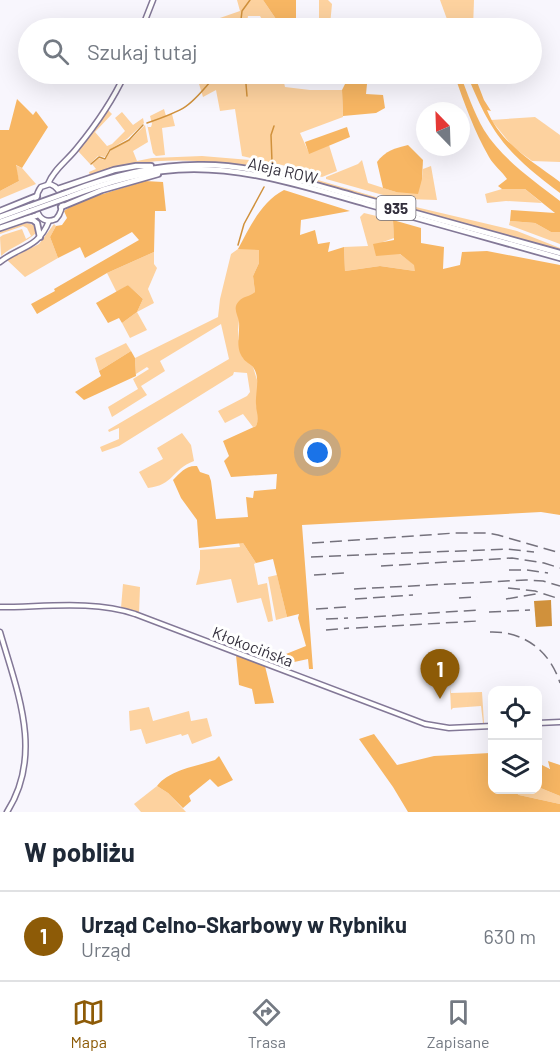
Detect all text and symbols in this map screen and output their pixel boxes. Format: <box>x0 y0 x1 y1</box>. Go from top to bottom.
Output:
search box <box>18 18 542 84</box>
icon: search <box>39 35 72 68</box>
text: Szukaj tutaj <box>87 38 198 64</box>
north arrow <box>416 102 470 156</box>
street label: Aleja ROW <box>246 153 320 187</box>
road number: 935 <box>376 196 416 220</box>
your location <box>303 438 332 467</box>
street label: Kłokocińska <box>210 622 296 670</box>
pin: 1 <box>420 650 460 699</box>
map controls <box>488 686 542 794</box>
button: locate <box>488 686 542 740</box>
button: layers <box>488 740 542 794</box>
text: W pobliżu <box>24 836 135 867</box>
text: Urząd Celno-Skarbowy w Rybniku <box>81 911 407 937</box>
text: 1 <box>40 924 47 948</box>
text: 630 m <box>484 924 536 948</box>
text: Urząd <box>81 937 131 961</box>
tab: Mapa <box>70 996 107 1051</box>
tab: Trasa <box>248 996 286 1051</box>
tab: Zapisane <box>427 996 490 1051</box>

